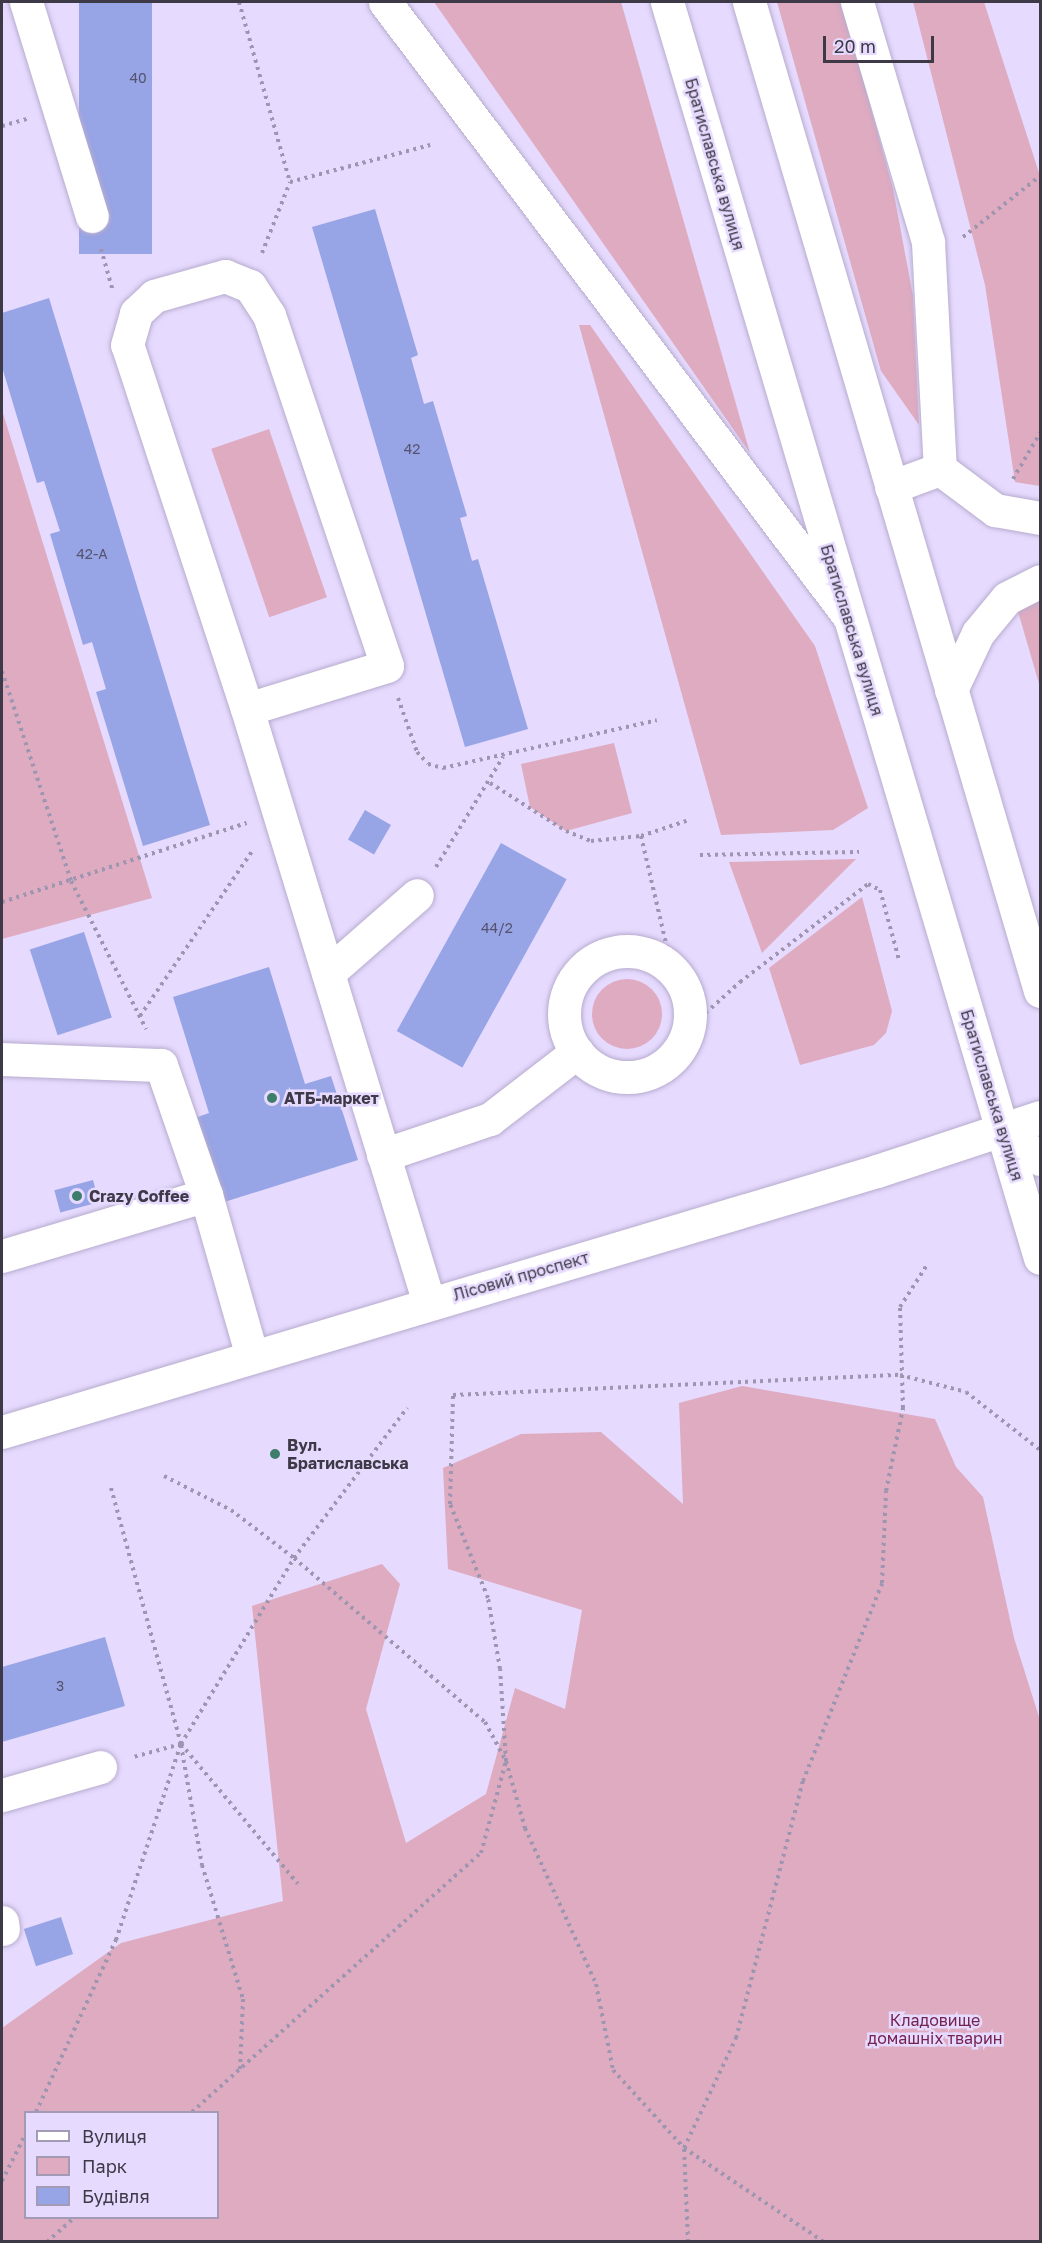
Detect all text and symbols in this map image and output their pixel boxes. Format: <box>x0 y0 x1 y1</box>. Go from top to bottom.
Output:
scale bar <box>826 24 937 62</box>
text: 20 m <box>834 35 876 57</box>
house number: 40 <box>129 70 147 86</box>
street label: Братиславська вулиця <box>681 76 749 252</box>
house number: 42 <box>404 441 420 457</box>
street label: Братиславська вулиця <box>817 542 887 718</box>
house number: 42-А <box>76 546 108 562</box>
house number: 44/2 <box>481 920 513 936</box>
street label: Братиславська вулиця <box>957 1007 1027 1183</box>
place label: АТБ-маркет <box>284 1088 379 1108</box>
marker: АТБ-маркет <box>265 1091 279 1105</box>
place label: Crazy Coffee <box>89 1186 189 1206</box>
marker: Crazy Coffee <box>70 1189 84 1203</box>
street label: Лісовий проспект <box>451 1247 591 1305</box>
place label: Вул. Братиславська <box>287 1435 409 1473</box>
marker: Вул. Братиславська <box>268 1447 282 1461</box>
house number: 3 <box>56 1678 64 1694</box>
park label: Кладовище домашніх тварин <box>868 2010 1002 2048</box>
legend <box>24 2111 219 2219</box>
text: Вулиця <box>82 2125 147 2147</box>
text: Парк <box>82 2155 127 2177</box>
text: Будівля <box>82 2185 150 2207</box>

